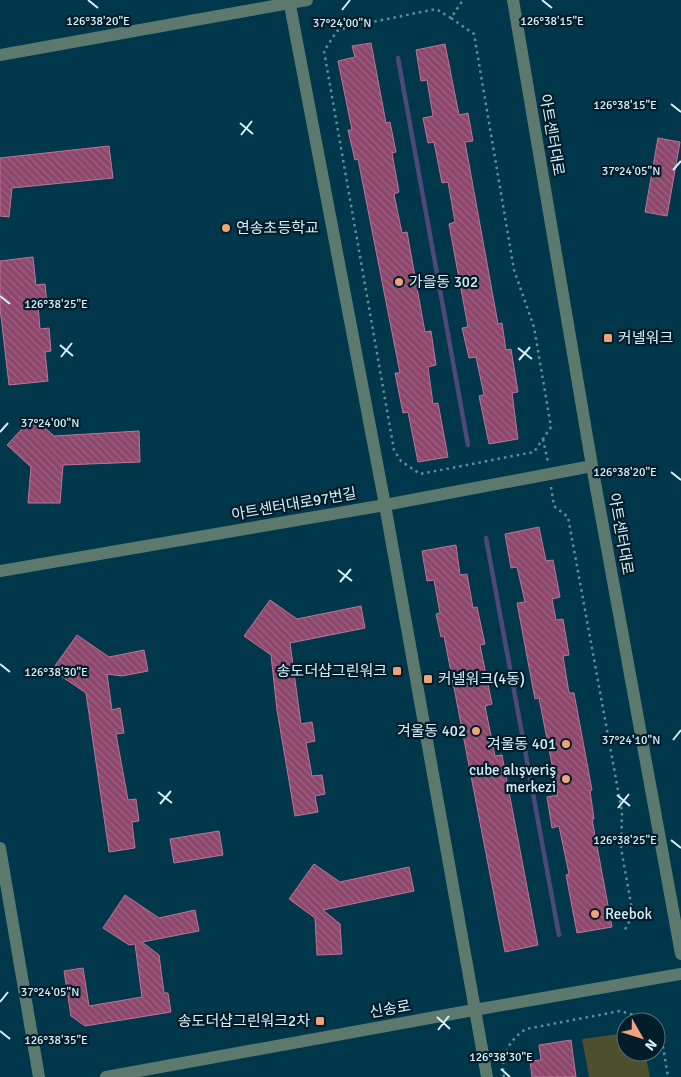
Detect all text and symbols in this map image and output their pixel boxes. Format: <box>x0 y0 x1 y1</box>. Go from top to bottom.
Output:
text: 126°38'20"E <box>66 14 130 29</box>
text: 126°38'15"E <box>520 14 584 29</box>
text: 37°24'00"N <box>313 16 371 31</box>
street label: 아트센터대로 <box>536 93 568 177</box>
text: 126°38'15"E <box>593 98 657 113</box>
text: 37°24'05"N <box>602 164 660 179</box>
place label: 연송초등학교 <box>236 219 319 237</box>
marker: 연송초등학교 <box>220 222 232 234</box>
place label: 가을동 302 <box>409 273 478 291</box>
marker: 가을동 302 <box>393 276 405 288</box>
text: 126°38'25"E <box>24 297 88 312</box>
place label: 커넬워크 <box>618 329 673 347</box>
marker: 커넬워크 <box>602 332 614 344</box>
text: 37°24'00"N <box>21 416 79 431</box>
text: 126°38'20"E <box>593 465 657 480</box>
street label: 아트센터대로97번길 <box>230 484 358 524</box>
street label: 아트센터대로 <box>605 492 637 576</box>
place label: 송도더샵그린워크 <box>277 662 387 680</box>
text: 126°38'30"E <box>24 665 88 680</box>
marker: 송도더샵그린워크 <box>391 665 403 677</box>
place label: 커넬워크(4동) <box>438 670 525 688</box>
marker: 커넬워크(4동) <box>422 673 434 685</box>
place label: 겨울동 402 <box>397 722 466 740</box>
marker: 겨울동 402 <box>470 725 482 737</box>
text: 37°24'10"N <box>602 733 660 748</box>
place label: 겨울동 401 <box>487 735 556 753</box>
marker: 겨울동 401 <box>560 738 572 750</box>
place label: cube alışveriş merkezi <box>469 761 556 796</box>
marker: cube alışveriş merkezi <box>560 773 572 785</box>
text: 126°38'25"E <box>593 833 657 848</box>
place label: Reebok <box>605 905 653 923</box>
marker: Reebok <box>589 908 601 920</box>
text: 37°24'05"N <box>21 985 79 1000</box>
street label: 신송로 <box>368 997 412 1021</box>
place label: 송도더샵그린워크2차 <box>178 1012 310 1030</box>
north arrow <box>616 1012 666 1062</box>
marker: 송도더샵그린워크2차 <box>314 1015 326 1027</box>
text: 126°38'35"E <box>24 1033 88 1048</box>
text: N <box>641 1036 660 1054</box>
text: 126°38'30"E <box>469 1050 533 1065</box>

